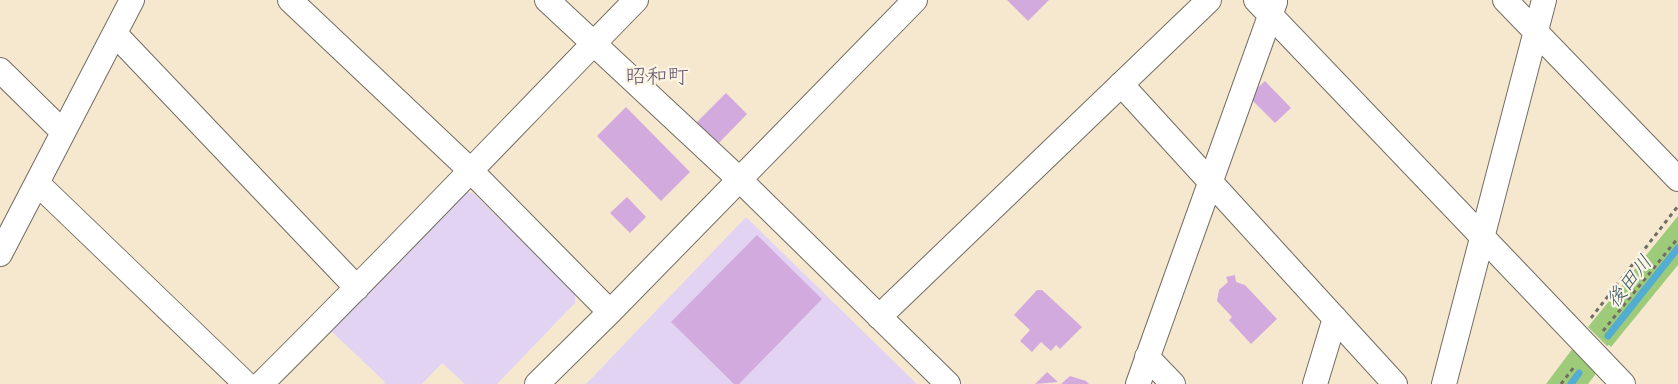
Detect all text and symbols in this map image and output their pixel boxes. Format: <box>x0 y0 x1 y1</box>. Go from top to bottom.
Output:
district label: 昭和町 <box>626 65 688 91</box>
water label: 後田川 <box>1602 251 1658 313</box>

